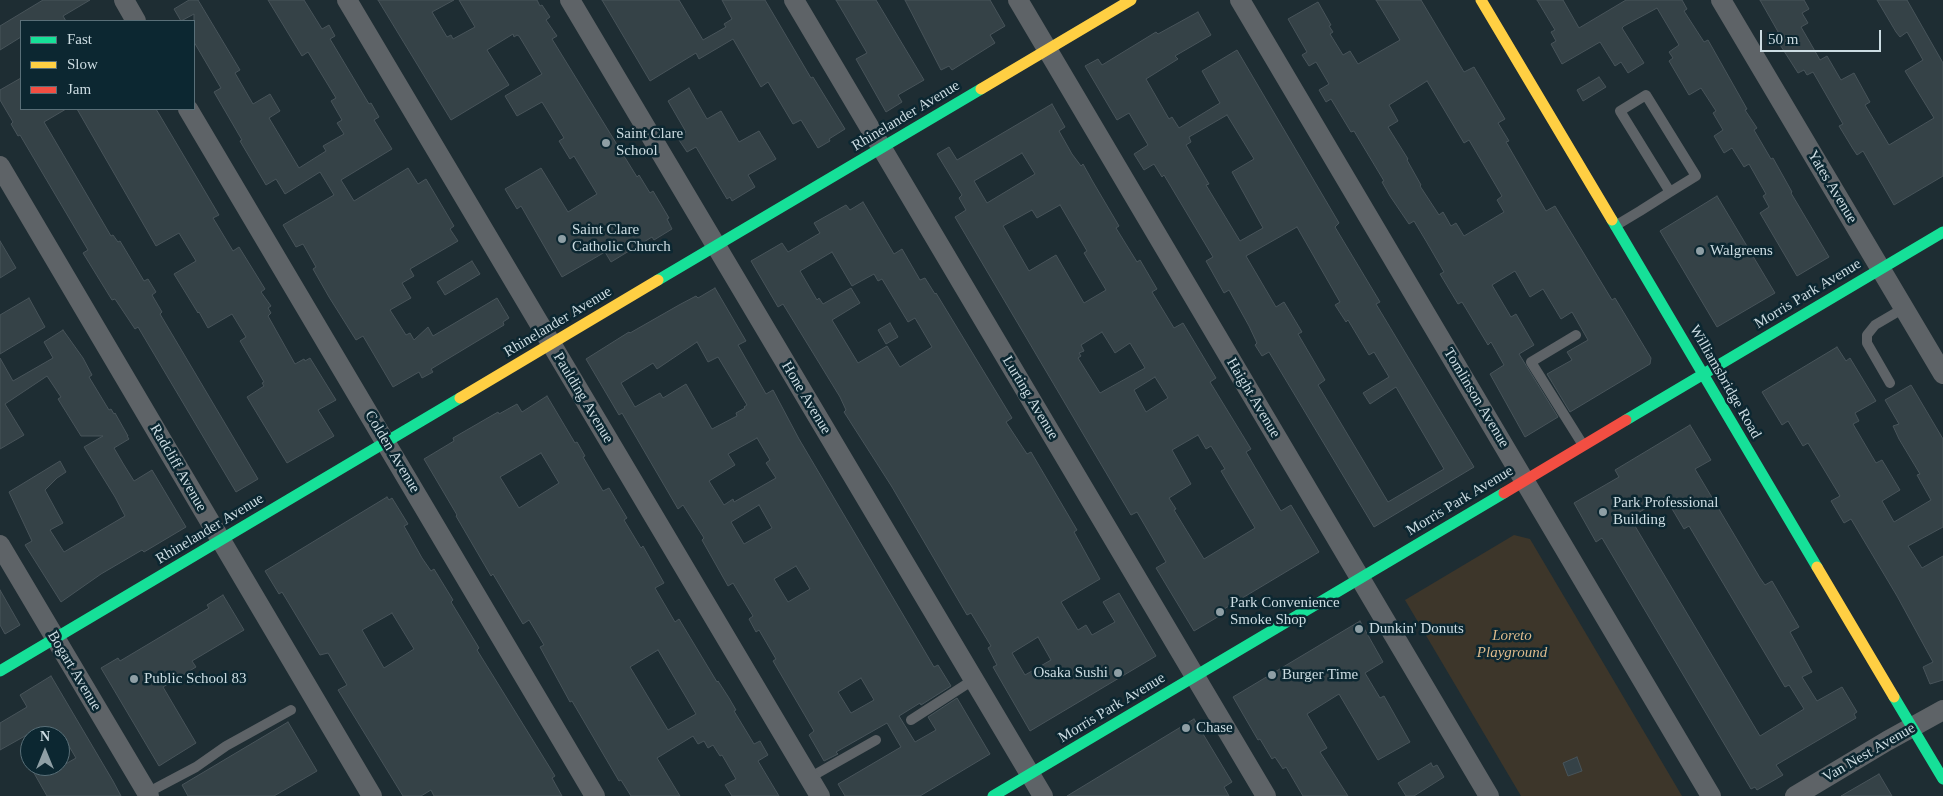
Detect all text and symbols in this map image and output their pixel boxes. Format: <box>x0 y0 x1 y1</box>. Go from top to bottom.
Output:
legend <box>20 20 195 110</box>
scale bar <box>1763 20 1884 52</box>
text: Fast <box>67 31 92 47</box>
text: 50 m <box>1768 31 1798 47</box>
text: Slow <box>67 56 98 72</box>
street label: Rhinelander Avenue <box>849 77 963 155</box>
text: Jam <box>67 81 91 97</box>
place label: Saint Clare School <box>616 125 683 160</box>
marker: Saint Clare School <box>600 137 612 149</box>
street label: Yates Avenue <box>1803 147 1861 227</box>
place label: Saint Clare Catholic Church <box>572 221 671 256</box>
marker: Saint Clare Catholic Church <box>556 233 568 245</box>
place label: Walgreens <box>1710 242 1773 260</box>
marker: Walgreens <box>1694 245 1706 257</box>
street label: Morris Park Avenue <box>1751 255 1865 333</box>
street label: Rhinelander Avenue <box>501 283 615 361</box>
street label: Williamsbridge Road <box>1685 322 1765 442</box>
street label: Tomlinson Avenue <box>1439 345 1513 451</box>
street label: Paulding Avenue <box>549 349 617 447</box>
street label: Lurting Avenue <box>998 353 1062 443</box>
street label: Haight Avenue <box>1222 355 1284 441</box>
street label: Hone Avenue <box>777 358 835 438</box>
street label: Colden Avenue <box>360 408 424 496</box>
street label: Radcliff Avenue <box>146 421 210 515</box>
street label: Morris Park Avenue <box>1403 462 1517 540</box>
street label: Rhinelander Avenue <box>153 490 267 568</box>
place label: Park Professional Building <box>1613 494 1718 529</box>
marker: Park Professional Building <box>1597 506 1609 518</box>
place label: Park Convenience Smoke Shop <box>1230 594 1340 629</box>
marker: Park Convenience Smoke Shop <box>1214 606 1226 618</box>
place label: Dunkin' Donuts <box>1369 620 1464 638</box>
marker: Dunkin' Donuts <box>1353 623 1365 635</box>
park label: Loreto Playground <box>1477 627 1547 662</box>
street label: Bogart Avenue <box>43 628 105 714</box>
place label: Osaka Sushi <box>1033 664 1108 682</box>
place label: Burger Time <box>1282 666 1358 684</box>
marker: Osaka Sushi <box>1112 667 1124 679</box>
street label: Morris Park Avenue <box>1055 669 1169 747</box>
marker: Burger Time <box>1266 669 1278 681</box>
place label: Public School 83 <box>144 670 247 688</box>
marker: Public School 83 <box>128 673 140 685</box>
place label: Chase <box>1196 719 1233 737</box>
street label: Van Nest Avenue <box>1820 719 1918 787</box>
marker: Chase <box>1180 722 1192 734</box>
north arrow <box>20 726 70 776</box>
text: N <box>40 729 50 744</box>

